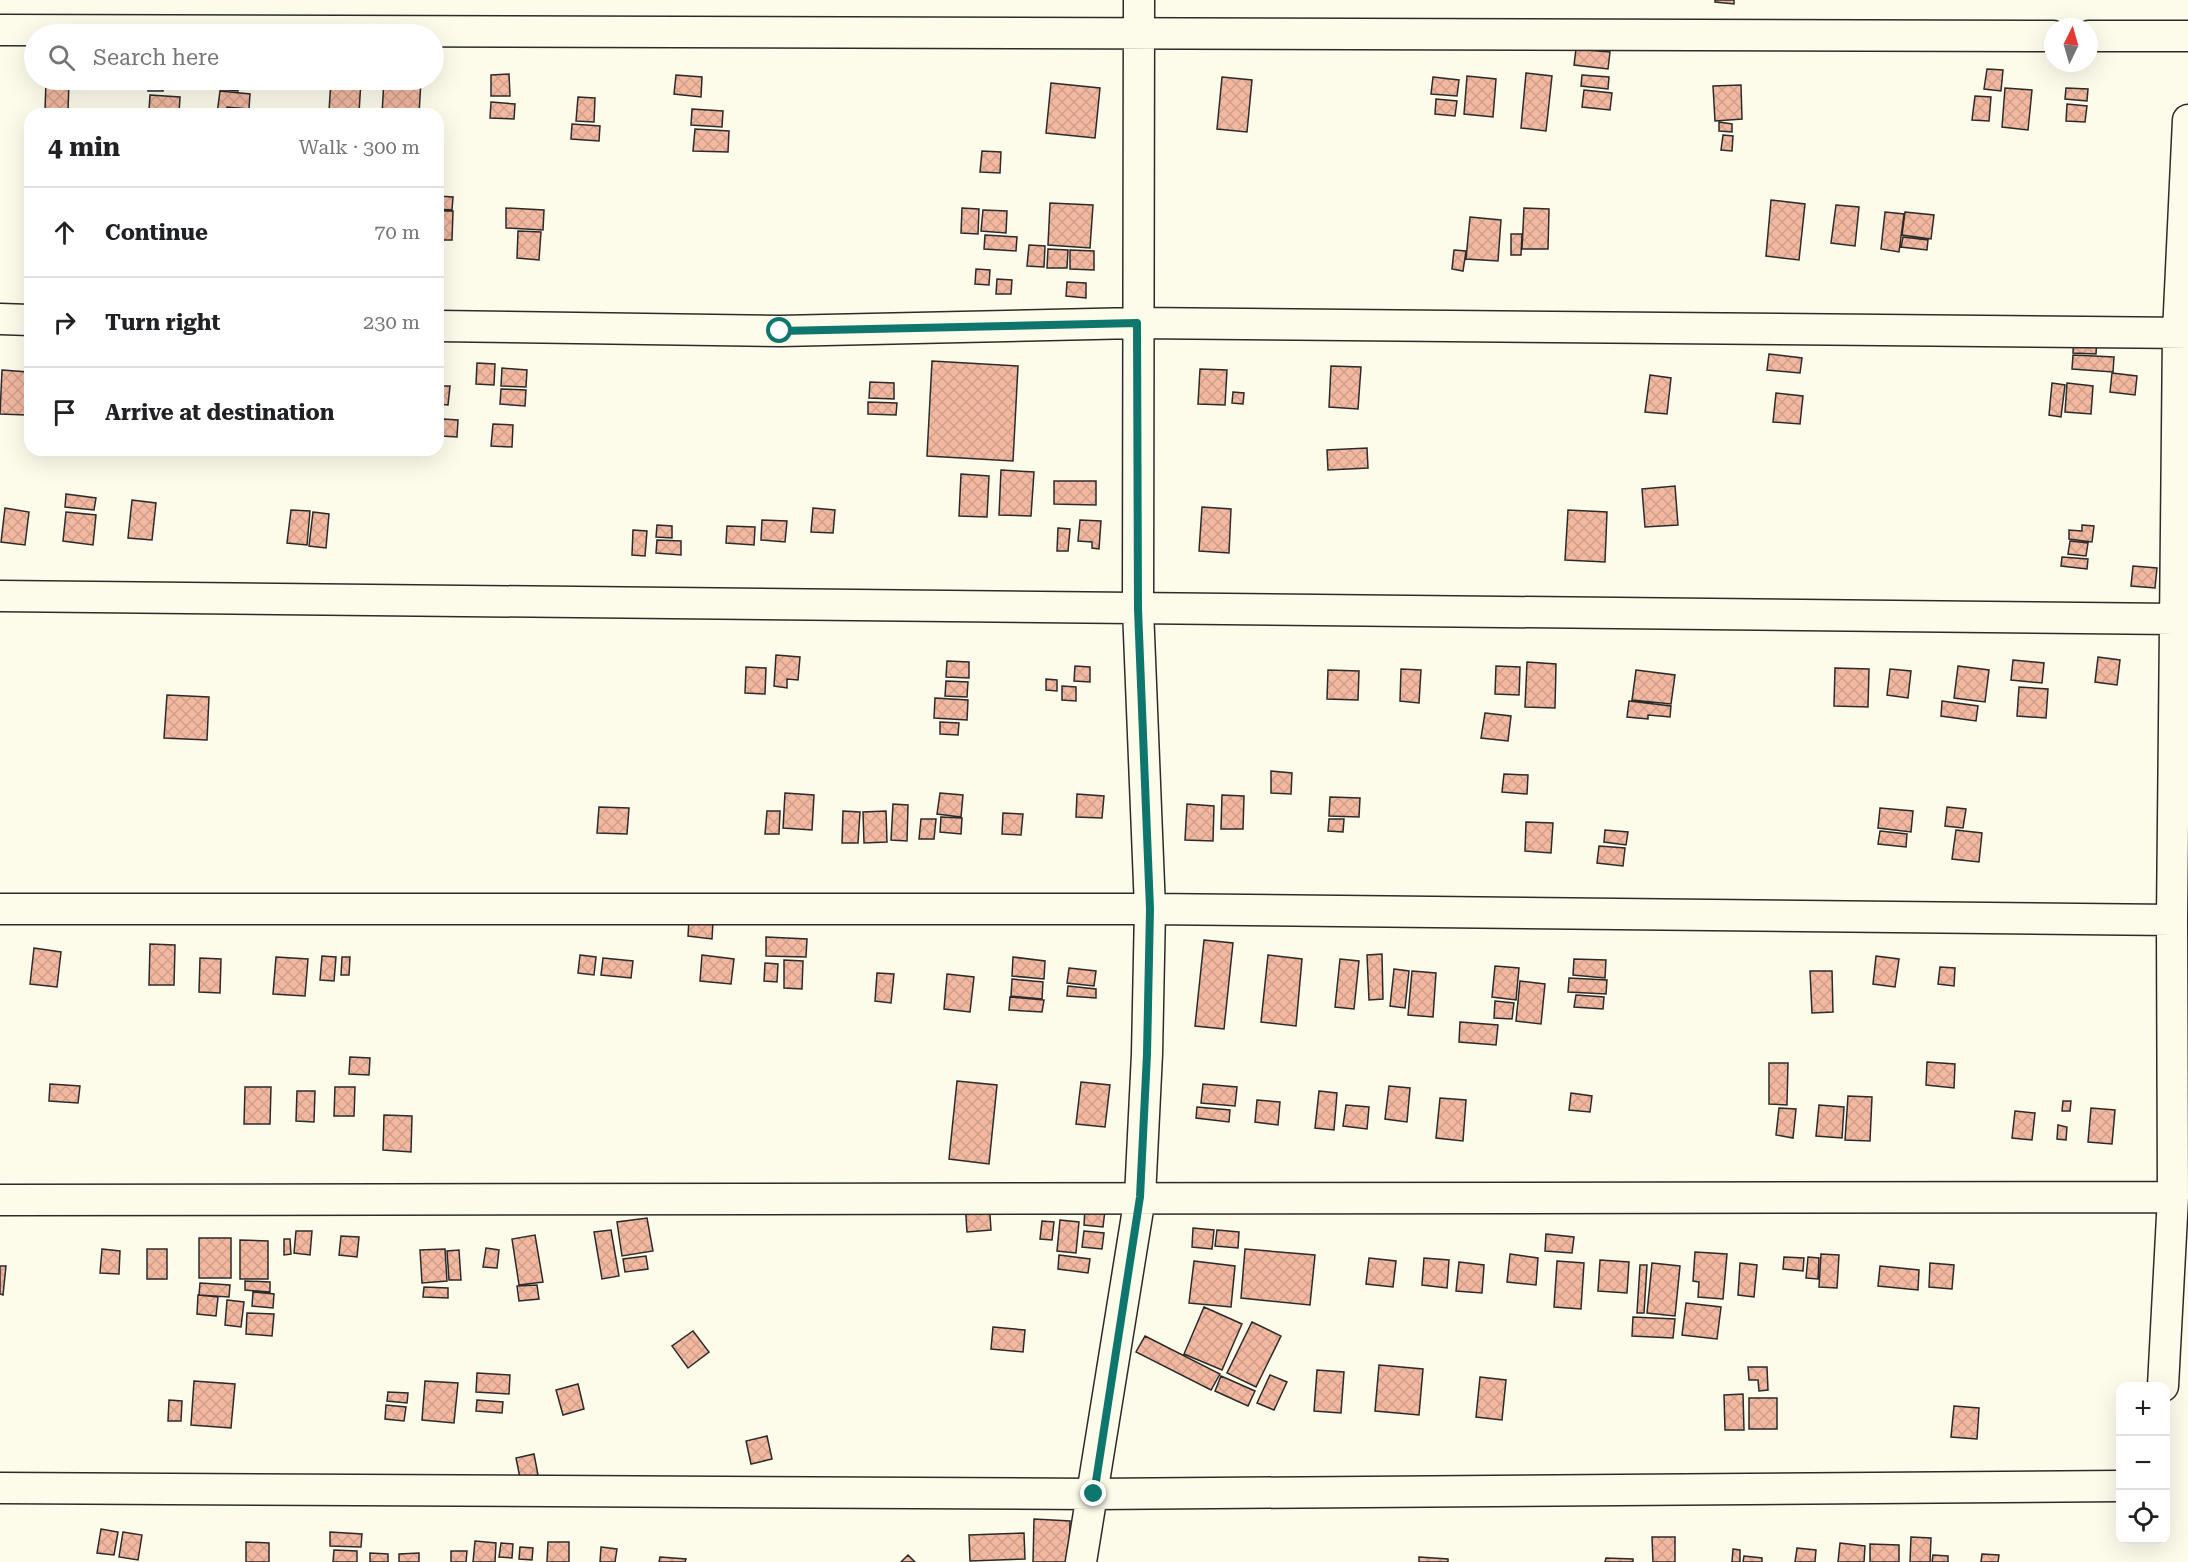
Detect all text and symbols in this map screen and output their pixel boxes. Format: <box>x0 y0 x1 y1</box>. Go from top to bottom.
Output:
north arrow <box>2044 18 2098 72</box>
search box <box>24 24 444 90</box>
icon: search <box>45 41 78 74</box>
text: Search here <box>93 45 219 70</box>
text: 4 min <box>48 132 120 162</box>
text: Walk · 300 m <box>299 135 420 159</box>
icon: ahead <box>48 216 81 249</box>
text: Continue <box>105 220 208 245</box>
text: 70 m <box>374 220 420 244</box>
icon: right <box>48 306 81 339</box>
text: Turn right <box>105 310 220 335</box>
text: 230 m <box>363 310 420 334</box>
route start <box>766 317 792 343</box>
icon: arrive <box>48 396 81 429</box>
text: Arrive at destination <box>105 400 334 425</box>
map controls <box>2116 1382 2170 1544</box>
button: + <box>2116 1382 2170 1436</box>
button: − <box>2116 1436 2170 1490</box>
route end <box>1080 1480 1106 1506</box>
button: locate <box>2116 1490 2170 1544</box>

